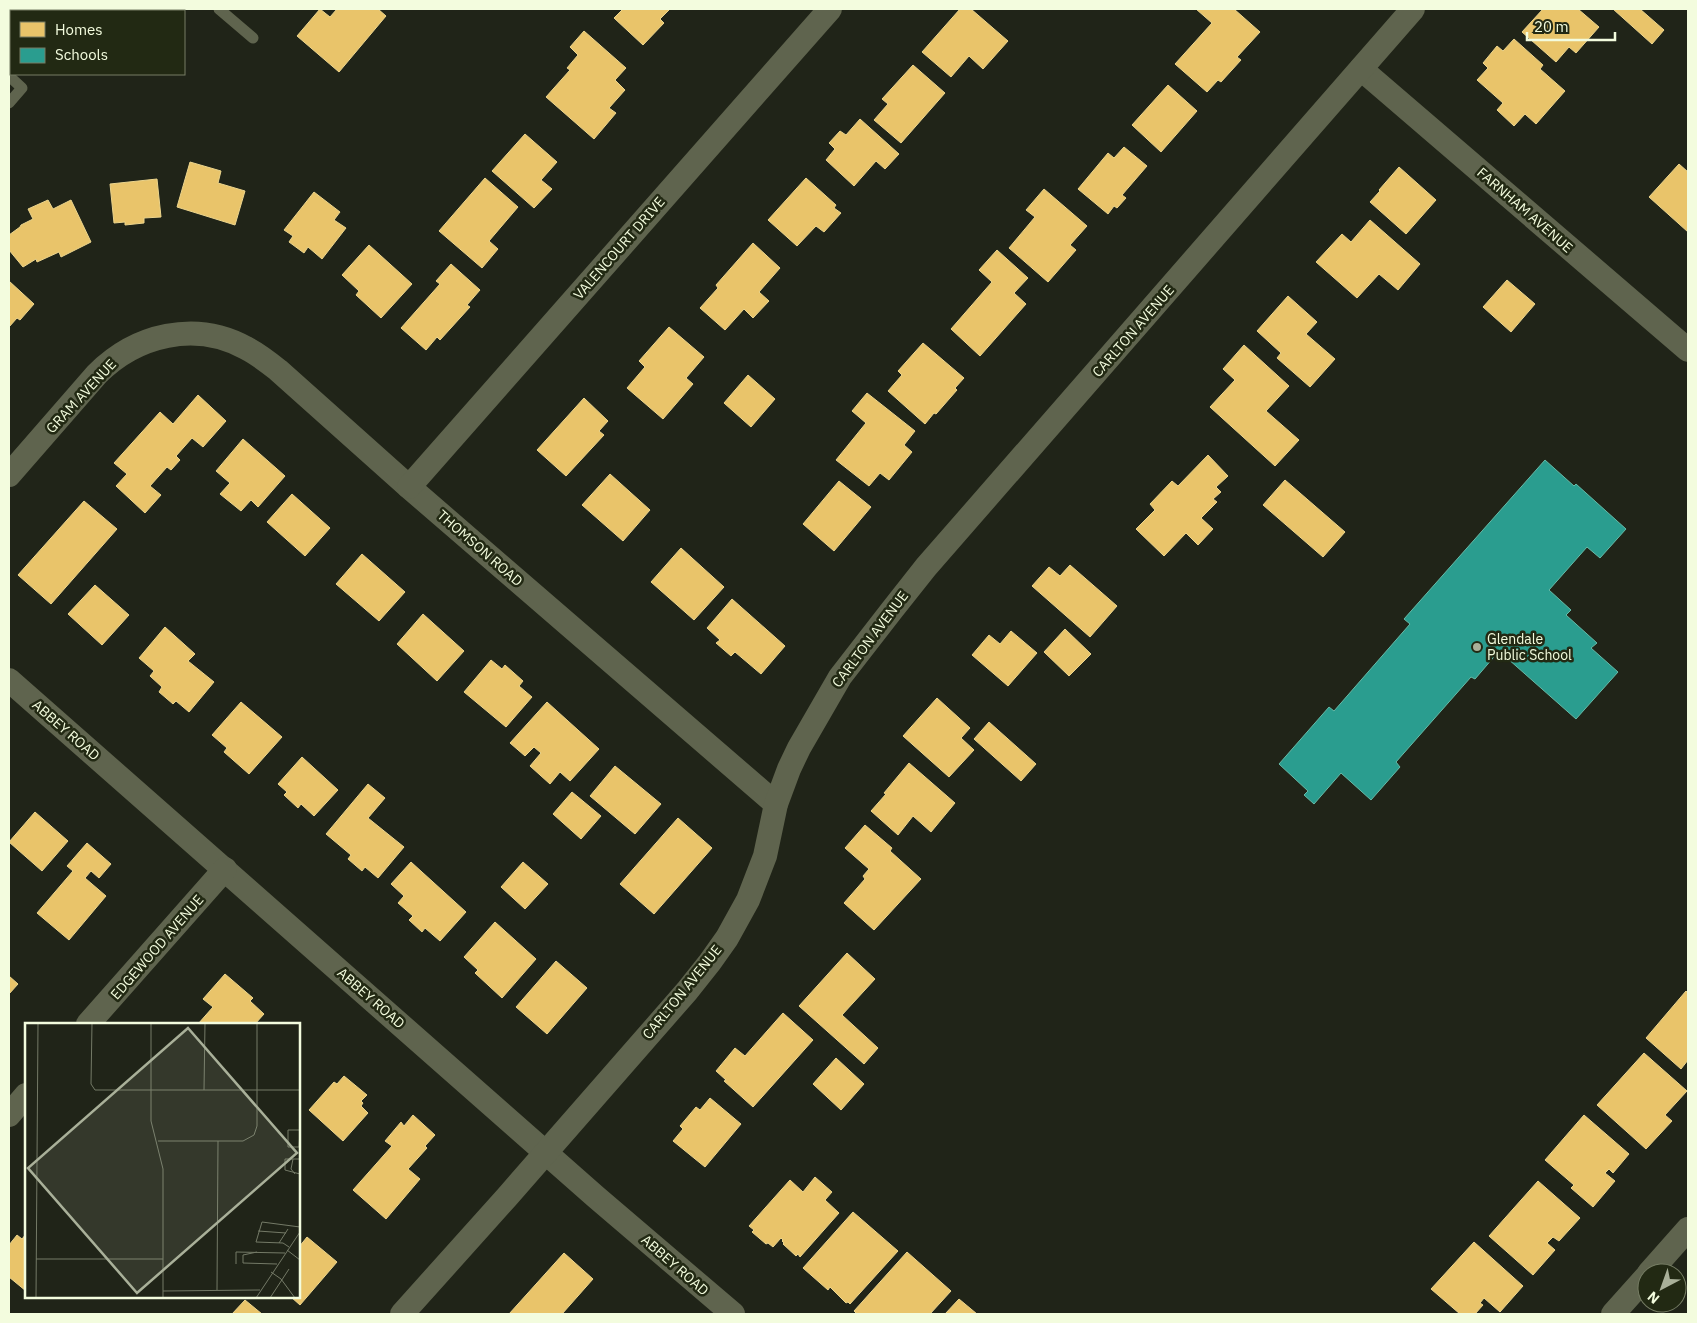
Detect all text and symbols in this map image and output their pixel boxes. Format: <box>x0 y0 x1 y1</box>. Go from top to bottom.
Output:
legend <box>10 10 185 75</box>
scale bar <box>1527 10 1614 42</box>
text: 20 m <box>1534 17 1569 36</box>
text: Homes <box>55 20 103 39</box>
text: Schools <box>55 45 108 64</box>
street label: FARNHAM AVENUE <box>1473 163 1577 257</box>
street label: VALENCOURT DRIVE <box>569 193 669 303</box>
street label: CARLTON AVENUE <box>1088 281 1178 381</box>
street label: GRAM AVENUE <box>42 355 120 437</box>
street label: THOMSON ROAD <box>434 506 526 590</box>
street label: CARLTON AVENUE <box>828 587 912 691</box>
place label: Glendale Public School <box>1487 630 1572 664</box>
marker: Glendale Public School <box>1471 641 1483 653</box>
street label: ABBEY ROAD <box>29 696 103 764</box>
street label: EDGEWOOD AVENUE <box>107 891 207 1003</box>
street label: CARLTON AVENUE <box>638 941 726 1043</box>
street label: ABBEY ROAD <box>334 964 408 1032</box>
inset map <box>25 1023 300 1298</box>
street label: ABBEY ROAD <box>638 1231 712 1299</box>
north arrow <box>1637 1263 1687 1313</box>
text: N <box>1644 1288 1663 1308</box>

